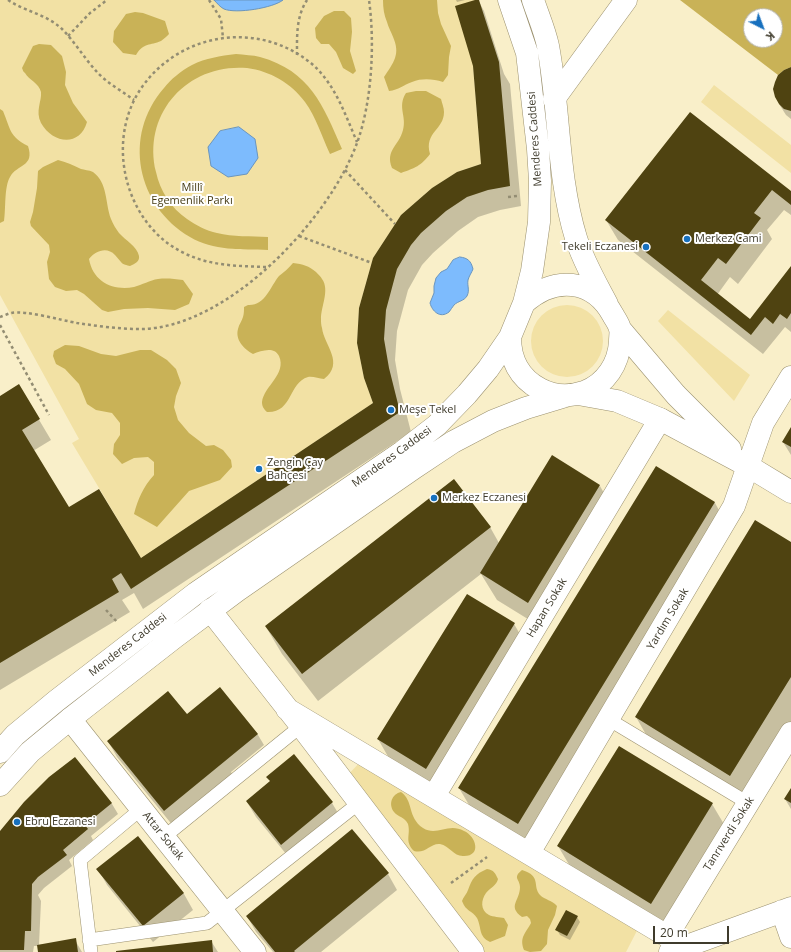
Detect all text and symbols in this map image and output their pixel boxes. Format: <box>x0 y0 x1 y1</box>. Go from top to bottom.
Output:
north arrow <box>743 8 783 48</box>
text: K <box>763 29 778 45</box>
street label: Menderes Caddesi <box>525 91 545 187</box>
park label: Millî Egemenlik Parkı <box>151 181 233 207</box>
place label: Merkez Cami <box>695 232 762 246</box>
marker: Merkez Cami <box>682 234 692 244</box>
place label: Tekeli Eczanesi <box>562 240 638 254</box>
marker: Tekeli Eczanesi <box>641 242 651 252</box>
place label: Meşe Tekel <box>399 403 456 417</box>
marker: Meşe Tekel <box>386 405 396 415</box>
street label: Menderes Caddesi <box>350 424 434 490</box>
place label: Zengin Çay Bahçesi <box>267 456 323 482</box>
marker: Zengin Çay Bahçesi <box>254 464 264 474</box>
place label: Merkez Eczanesi <box>442 491 526 505</box>
marker: Merkez Eczanesi <box>429 493 439 503</box>
street label: Hapan Sokak <box>524 576 570 640</box>
street label: Yardım Sokak <box>644 586 692 652</box>
street label: Menderes Caddesi <box>86 610 170 680</box>
street label: Tanrıverdi Sokak <box>701 794 757 874</box>
street label: Attar Sokak <box>139 809 187 863</box>
place label: Ebru Eczanesi <box>25 815 96 829</box>
marker: Ebru Eczanesi <box>12 817 22 827</box>
scale bar <box>655 918 731 944</box>
text: 20 m <box>660 924 688 941</box>

